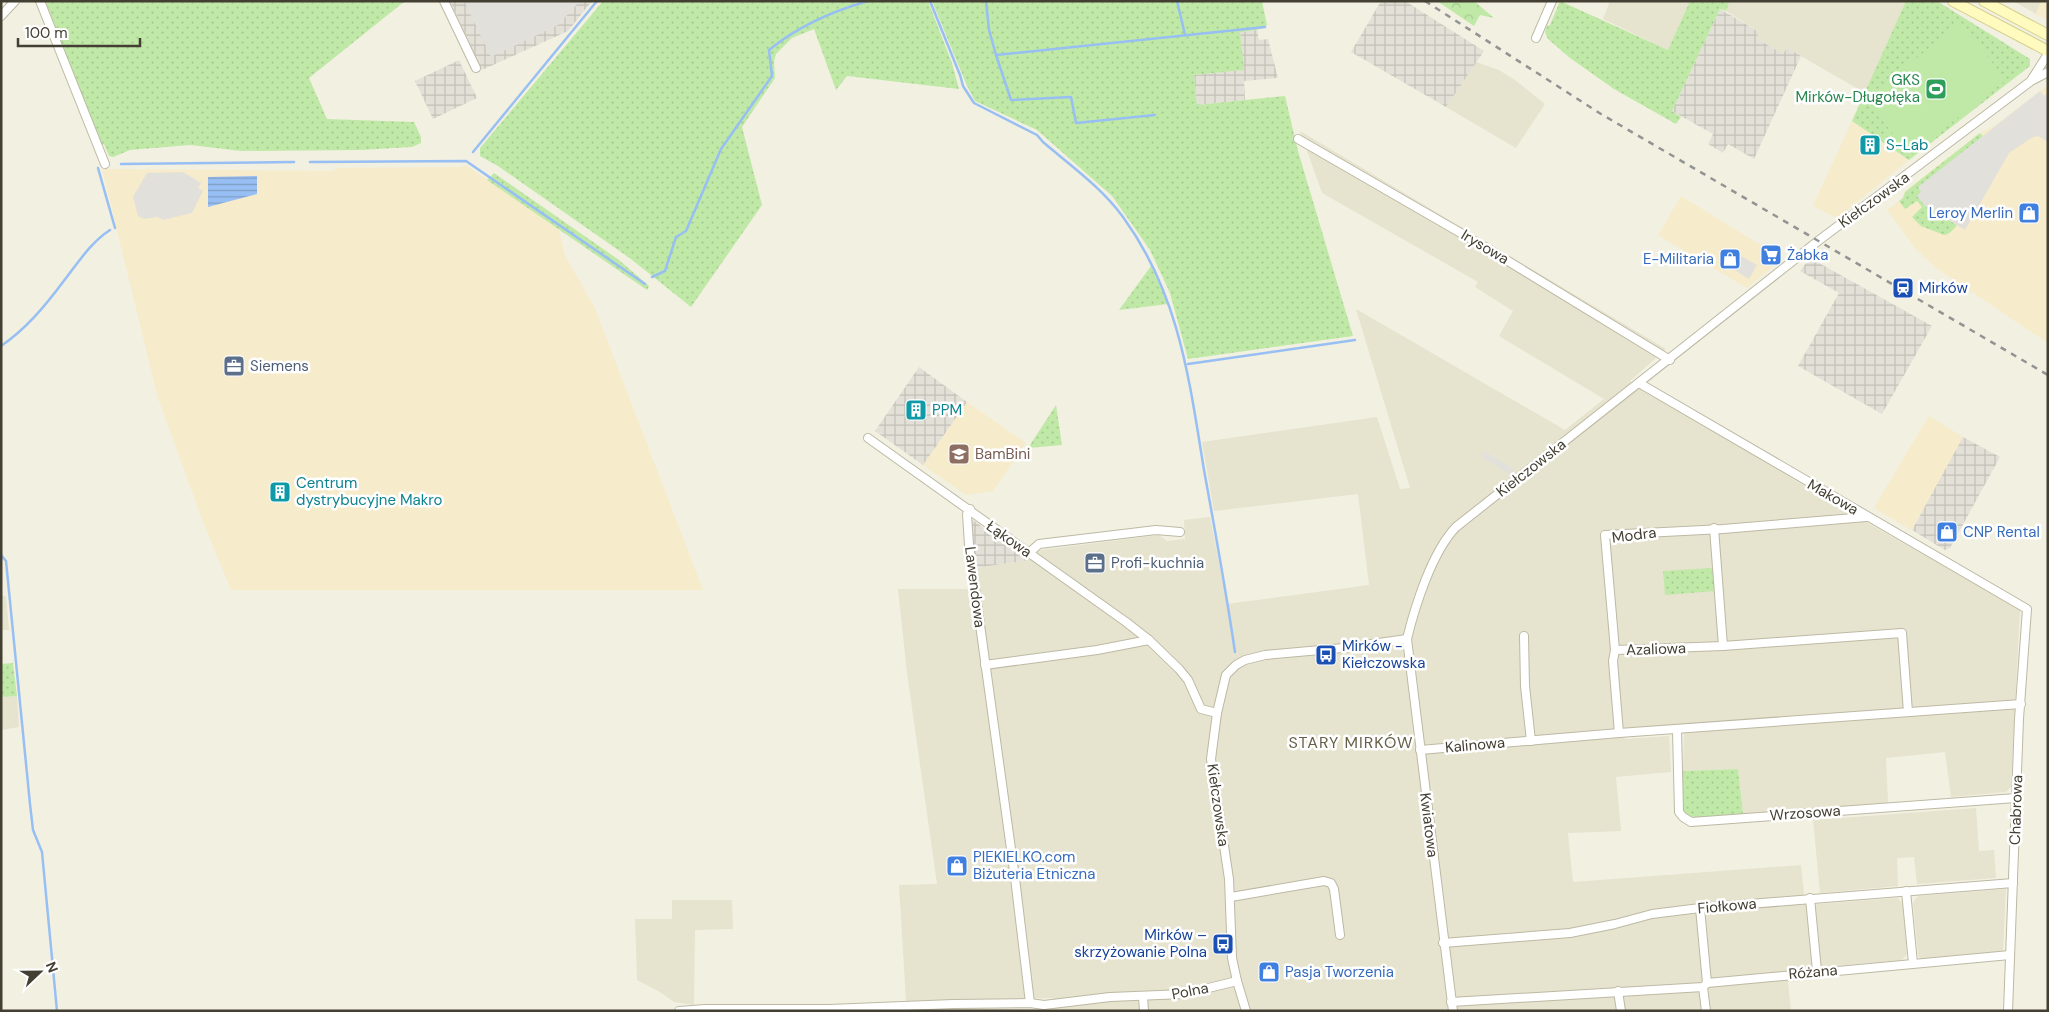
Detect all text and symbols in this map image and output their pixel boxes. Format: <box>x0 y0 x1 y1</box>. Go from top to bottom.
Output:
scale bar <box>18 15 140 47</box>
text: 100 m <box>25 23 68 43</box>
place label: GKS Mirków-Długołęka <box>1795 70 1920 107</box>
sports icon: GKS Mirków-Długołęka <box>1924 77 1948 101</box>
building icon: S-Lab <box>1858 133 1882 157</box>
place label: S-Lab <box>1886 135 1928 155</box>
street label: Kiełczowska <box>1834 167 1914 233</box>
shop icon: Leroy Merlin <box>2017 201 2041 225</box>
place label: Leroy Merlin <box>1929 203 2013 223</box>
street label: Irysowa <box>1457 225 1513 269</box>
supermarket icon: Żabka <box>1759 243 1783 267</box>
place label: Żabka <box>1787 245 1828 265</box>
shop icon: E-Militaria <box>1718 247 1742 271</box>
place label: E-Militaria <box>1643 249 1714 269</box>
station icon: Mirków <box>1891 276 1915 300</box>
place label: Mirków <box>1919 278 1968 298</box>
office icon: Siemens <box>222 354 246 378</box>
place label: Siemens <box>250 356 309 376</box>
building icon: PPM <box>904 398 928 422</box>
place label: PPM <box>932 400 962 420</box>
street label: Kiełczowska <box>1492 434 1570 502</box>
school or university icon: BamBini <box>947 442 971 466</box>
place label: BamBini <box>975 444 1030 464</box>
place label: Centrum dystrybucyjne Makro <box>296 473 443 510</box>
street label: Makowa <box>1804 474 1862 520</box>
building icon: Centrum dystrybucyjne Makro <box>268 480 292 504</box>
street label: Łąkowa <box>982 516 1036 562</box>
shop icon: CNP Rental <box>1935 520 1959 544</box>
street label: Modra <box>1611 522 1657 548</box>
place label: CNP Rental <box>1963 522 2040 542</box>
street label: Lawendowa <box>960 545 990 629</box>
office icon: Profi-kuchnia <box>1083 551 1107 575</box>
place label: Profi-kuchnia <box>1111 553 1204 573</box>
place label: Mirków - Kiełczowska <box>1342 636 1425 673</box>
street label: Azaliowa <box>1626 638 1686 660</box>
bus stop icon: Mirków - Kiełczowska <box>1314 643 1338 667</box>
district label: STARY MIRKÓW <box>1289 732 1413 753</box>
street label: Kalinowa <box>1444 732 1506 758</box>
street label: Kiełczowska <box>1202 762 1234 848</box>
street label: Chabrowa <box>2005 775 2027 845</box>
street label: Kwiatowa <box>1415 792 1443 858</box>
street label: Wrzosowa <box>1769 801 1841 825</box>
place label: PIEKIELKO.com Biżuteria Etniczna <box>973 847 1095 884</box>
shop icon: PIEKIELKO.com Biżuteria Etniczna <box>945 854 969 878</box>
street label: Fiołkowa <box>1697 893 1757 919</box>
place label: Mirków – skrzyżowanie Polna <box>1074 925 1207 962</box>
bus stop icon: Mirków – skrzyżowanie Polna <box>1211 932 1235 956</box>
north arrow <box>15 947 65 997</box>
text: N <box>42 959 62 975</box>
shop icon: Pasja Tworzenia <box>1257 960 1281 984</box>
street label: Różana <box>1788 960 1838 984</box>
place label: Pasja Tworzenia <box>1285 962 1394 982</box>
street label: Polna <box>1170 978 1210 1004</box>

